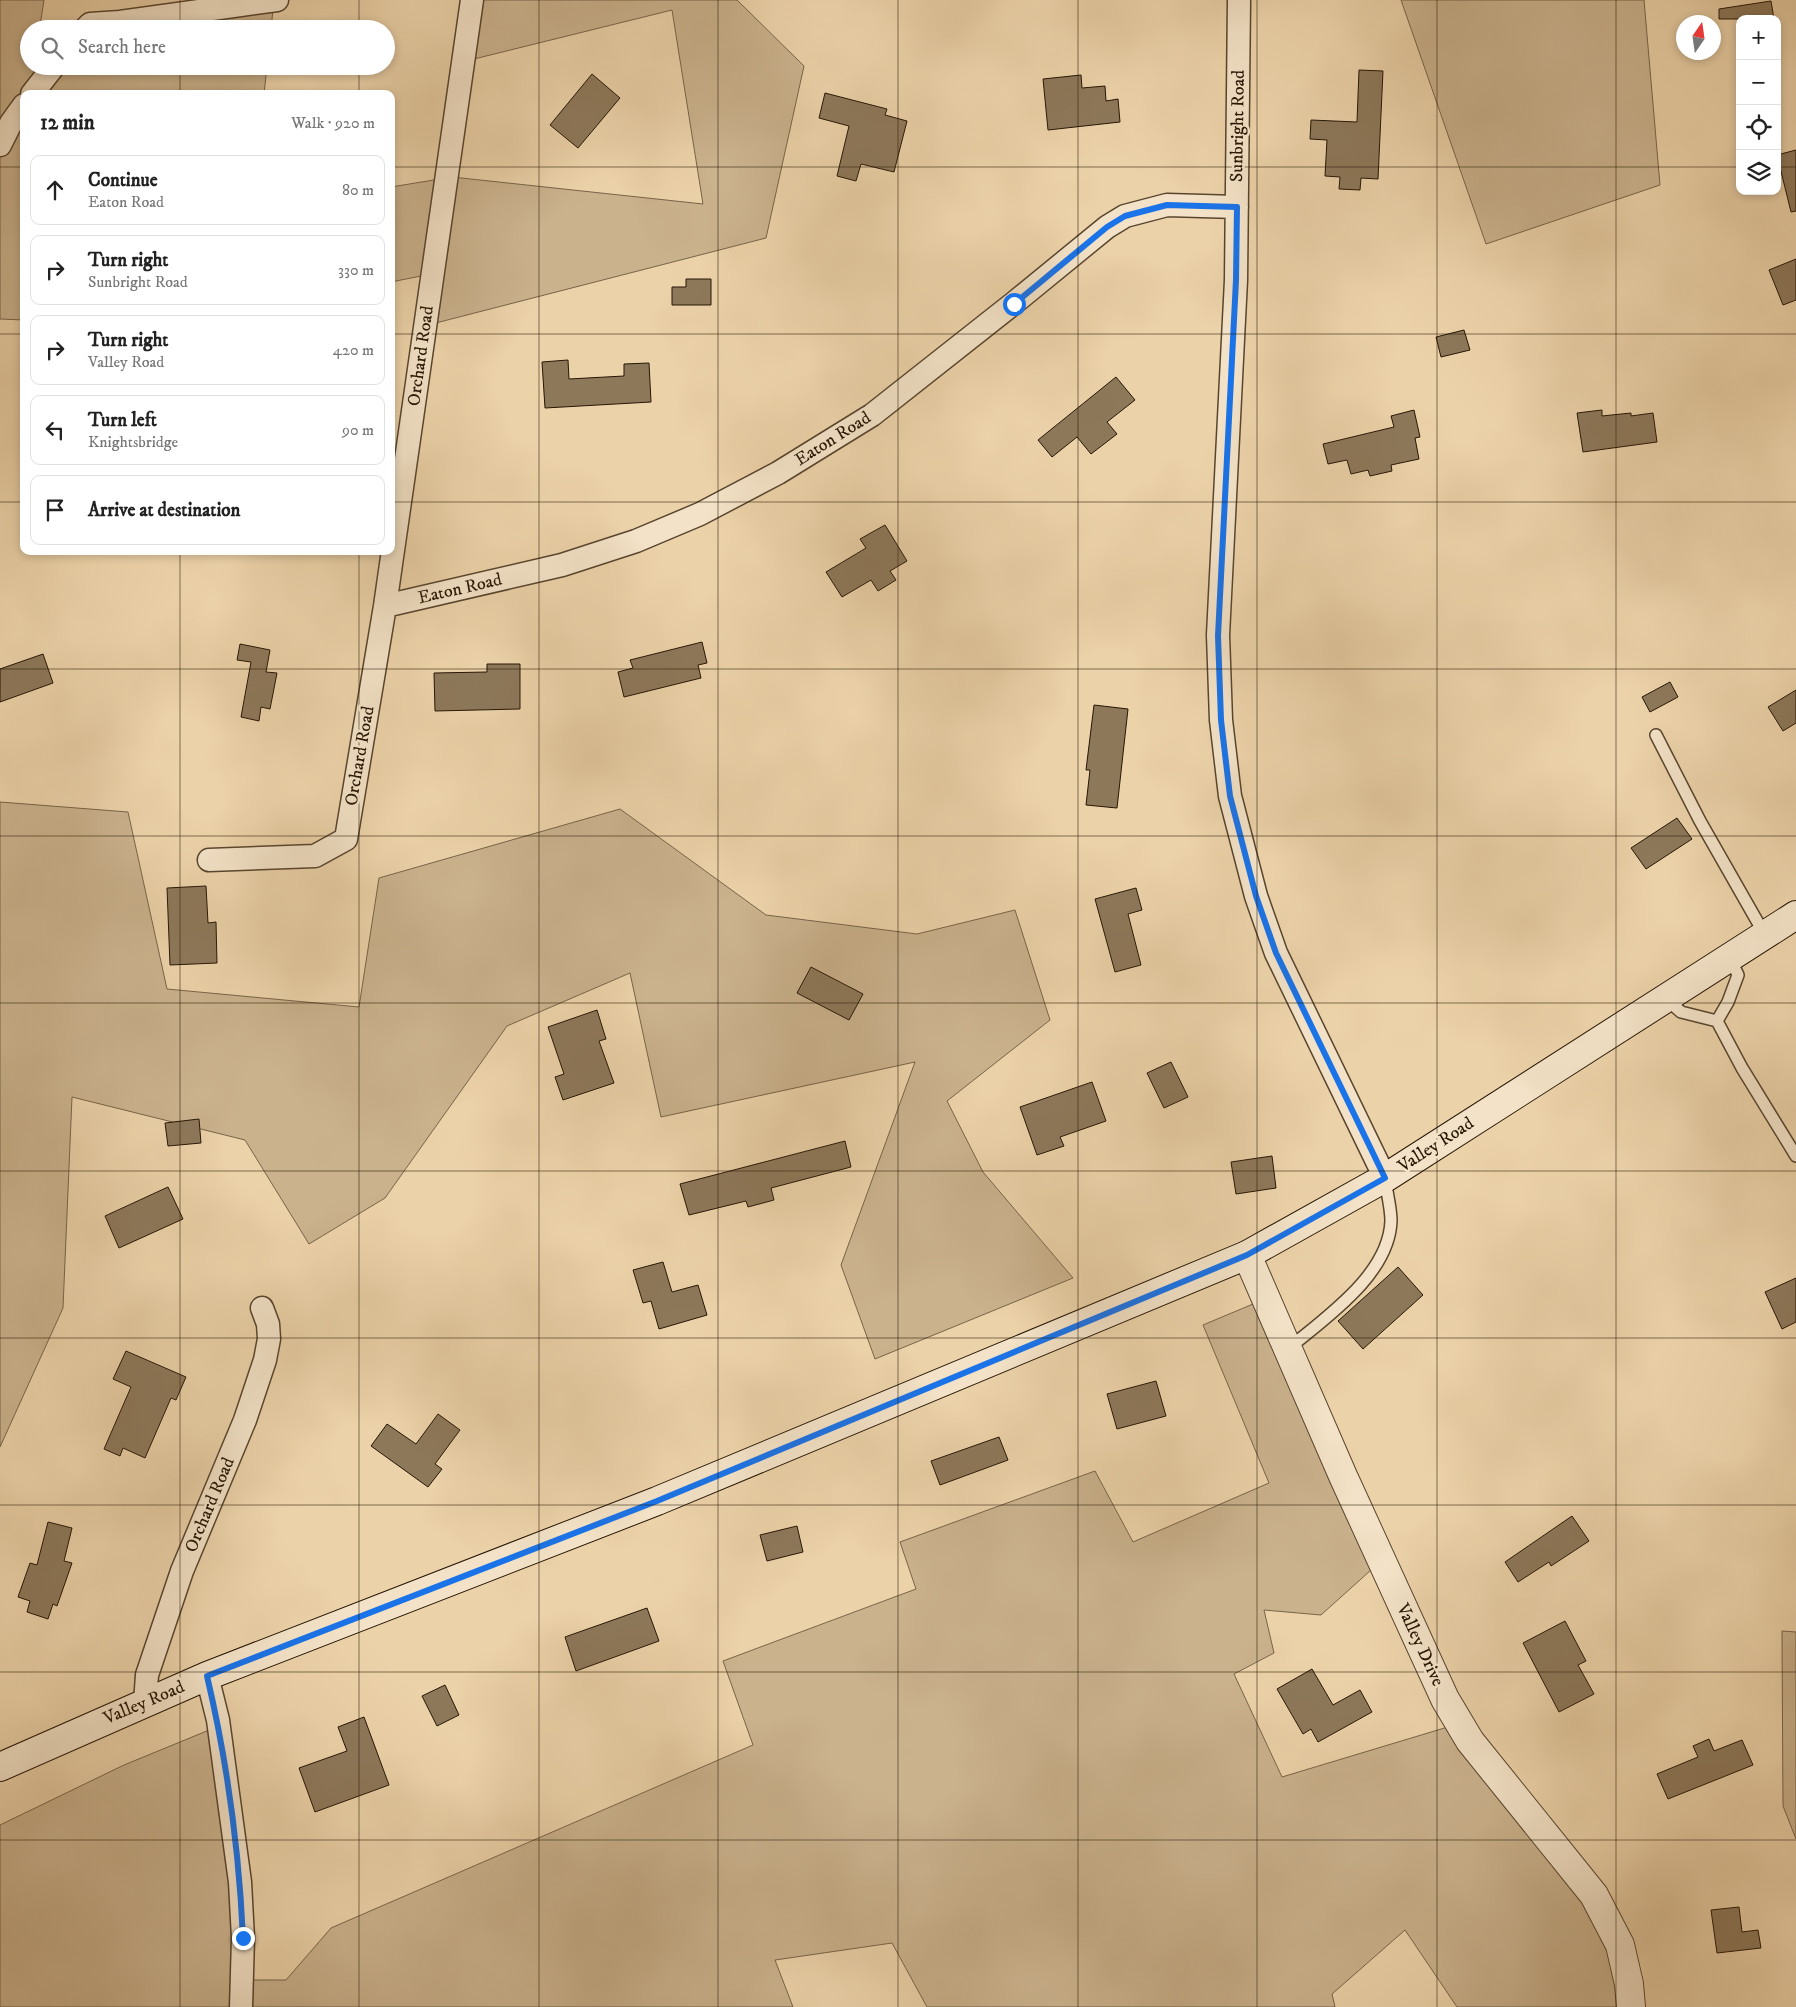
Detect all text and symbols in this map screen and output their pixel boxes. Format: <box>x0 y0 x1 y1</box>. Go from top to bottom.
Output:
north arrow <box>1676 15 1721 60</box>
map controls <box>1736 15 1781 195</box>
button: + <box>1736 15 1781 60</box>
search box <box>20 20 395 75</box>
icon: search <box>38 34 66 62</box>
text: Search here <box>78 36 166 59</box>
button: − <box>1736 60 1781 105</box>
street label: Sunbright Road <box>1226 70 1250 182</box>
button: locate <box>1736 105 1781 150</box>
text: 12 min <box>40 110 95 136</box>
text: Walk · 920 m <box>291 113 375 133</box>
button: layers <box>1736 150 1781 195</box>
text: Continue <box>88 169 158 192</box>
icon: ahead <box>41 176 69 204</box>
text: 80 m <box>342 180 374 200</box>
text: Eaton Road <box>88 192 164 212</box>
text: Turn right <box>88 249 168 272</box>
icon: right <box>41 256 69 284</box>
text: 330 m <box>338 260 374 280</box>
text: Sunbright Road <box>88 272 188 292</box>
route start <box>1003 293 1026 316</box>
street label: Orchard Road <box>403 304 439 408</box>
text: Turn right <box>88 329 168 352</box>
icon: right <box>41 336 69 364</box>
text: 420 m <box>333 340 374 360</box>
text: Valley Road <box>88 352 164 372</box>
street label: Eaton Road <box>791 407 875 471</box>
text: Turn left <box>88 409 157 432</box>
icon: left <box>41 416 69 444</box>
text: 90 m <box>342 420 374 440</box>
text: Knightsbridge <box>88 432 178 452</box>
icon: arrive <box>41 496 69 524</box>
text: Arrive at destination <box>88 499 240 522</box>
street label: Eaton Road <box>416 569 504 609</box>
street label: Orchard Road <box>340 704 380 808</box>
street label: Valley Road <box>1393 1112 1478 1178</box>
street label: Orchard Road <box>180 1454 240 1556</box>
street label: Valley Drive <box>1391 1599 1449 1690</box>
street label: Valley Road <box>99 1676 188 1730</box>
route end <box>232 1927 255 1950</box>

